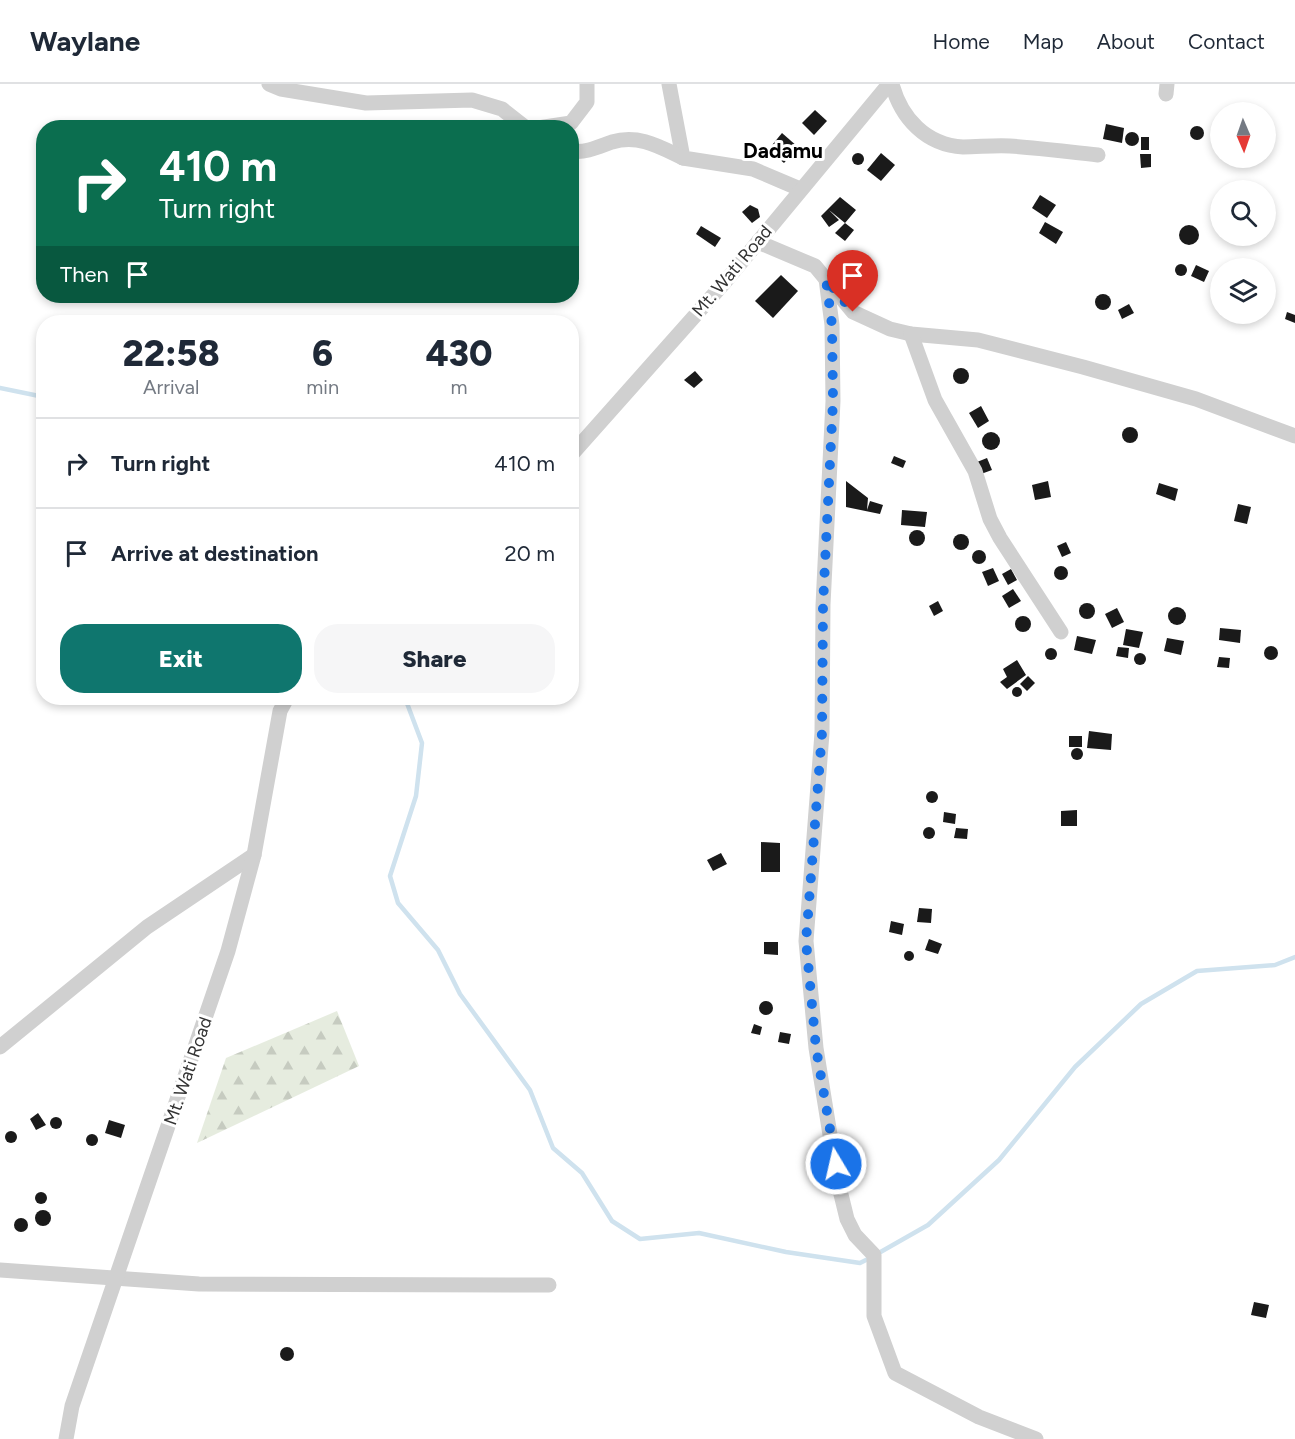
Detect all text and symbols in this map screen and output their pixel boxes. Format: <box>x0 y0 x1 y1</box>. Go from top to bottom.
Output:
text: Waylane <box>30 24 140 58</box>
text: Home <box>933 29 990 54</box>
text: Map <box>1023 29 1064 54</box>
text: About <box>1097 29 1155 54</box>
text: Contact <box>1188 29 1265 54</box>
north arrow <box>1210 102 1276 168</box>
map controls <box>1210 102 1276 324</box>
district label: Dadamu <box>743 138 823 163</box>
text: 410 m <box>159 141 277 192</box>
icon: right <box>60 144 138 222</box>
button: search <box>1210 180 1276 246</box>
text: Turn right <box>159 192 275 225</box>
street label: Mt. Wati Road <box>687 221 777 321</box>
pin <box>827 250 878 312</box>
icon: arrive <box>121 258 154 291</box>
button: layers <box>1210 258 1276 324</box>
icon: arrive <box>836 259 869 292</box>
text: Then <box>60 261 109 288</box>
text: 22:58 <box>123 332 220 375</box>
text: 6 <box>312 332 333 375</box>
text: 430 <box>426 332 492 375</box>
text: Arrival <box>143 375 199 399</box>
text: min <box>306 375 339 399</box>
text: m <box>451 375 468 399</box>
icon: right <box>60 447 93 480</box>
text: Turn right <box>111 450 210 477</box>
text: 410 m <box>494 450 555 477</box>
icon: arrive <box>60 537 93 570</box>
text: Arrive at destination <box>111 540 319 567</box>
text: 20 m <box>504 540 555 567</box>
button: Exit <box>60 624 302 693</box>
button: Share <box>314 624 555 693</box>
street label: Mt. Wati Road <box>159 1014 217 1128</box>
position arrow <box>804 1132 868 1196</box>

